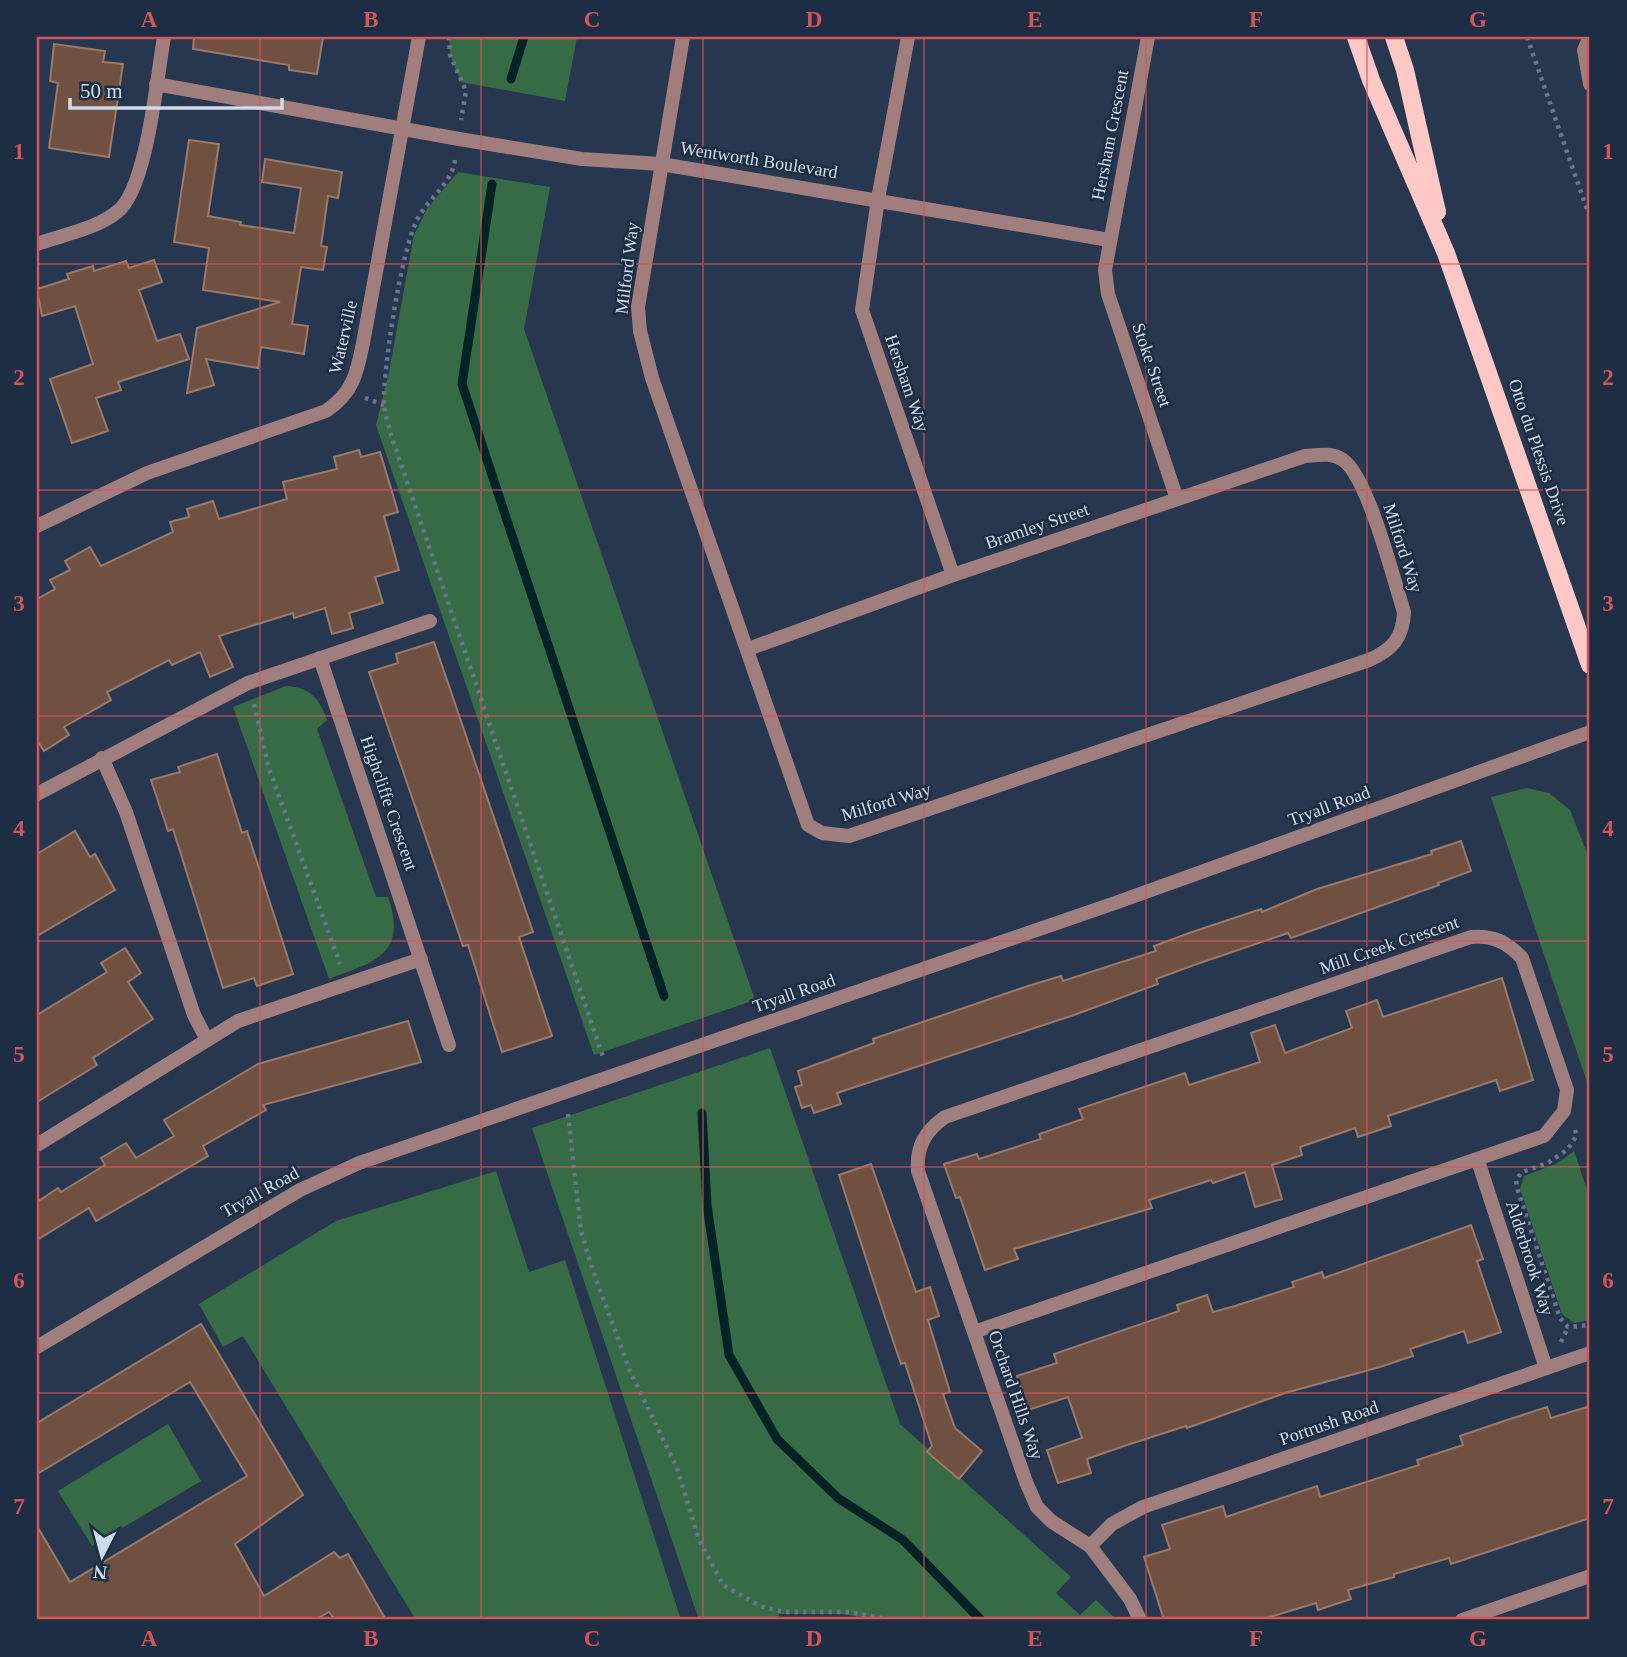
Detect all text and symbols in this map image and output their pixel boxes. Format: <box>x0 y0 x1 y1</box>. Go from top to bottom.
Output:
text: A <box>141 7 158 32</box>
text: B <box>363 7 379 32</box>
text: C <box>584 7 600 32</box>
text: D <box>806 7 822 32</box>
text: E <box>1027 7 1043 32</box>
text: F <box>1249 7 1263 32</box>
text: G <box>1469 7 1487 32</box>
scale bar <box>70 66 282 110</box>
street label: Hersham Crescent <box>1088 68 1132 202</box>
text: 50 m <box>80 79 123 103</box>
street label: Wentworth Boulevard <box>679 138 839 182</box>
text: 1 <box>13 139 25 164</box>
text: 1 <box>1602 139 1614 164</box>
street label: Milford Way <box>611 221 643 315</box>
street label: Waterville <box>325 298 361 376</box>
street label: Stoke Street <box>1128 320 1176 410</box>
street label: Hersham Way <box>881 332 933 434</box>
text: 2 <box>13 365 25 390</box>
text: 2 <box>1602 365 1614 390</box>
street label: Otto du Plessis Drive <box>1505 376 1573 528</box>
street label: Bramley Street <box>982 499 1092 553</box>
street label: Milford Way <box>1379 501 1427 595</box>
text: 3 <box>13 591 25 616</box>
text: 3 <box>1602 591 1614 616</box>
street label: Highcliffe Crescent <box>357 733 421 873</box>
street label: Milford Way <box>839 779 933 825</box>
street label: Tryall Road <box>1285 782 1373 830</box>
text: 4 <box>13 816 25 841</box>
text: 4 <box>1602 816 1614 841</box>
street label: Mill Creek Crescent <box>1317 912 1461 978</box>
street label: Tryall Road <box>750 970 838 1016</box>
text: 5 <box>13 1042 25 1067</box>
text: 5 <box>1602 1042 1614 1067</box>
street label: Tryall Road <box>218 1162 302 1222</box>
street label: Alderbrook Way <box>1502 1198 1558 1318</box>
text: 6 <box>13 1268 25 1293</box>
text: 6 <box>1602 1268 1614 1293</box>
street label: Orchard Hills Way <box>985 1328 1047 1462</box>
street label: Portrush Road <box>1277 1397 1381 1449</box>
text: 7 <box>13 1494 25 1519</box>
text: 7 <box>1602 1494 1614 1519</box>
north arrow <box>66 1520 136 1590</box>
text: N <box>92 1561 108 1584</box>
text: A <box>141 1626 158 1651</box>
text: B <box>363 1626 379 1651</box>
text: C <box>584 1626 600 1651</box>
text: D <box>806 1626 822 1651</box>
text: E <box>1027 1626 1043 1651</box>
text: F <box>1249 1626 1263 1651</box>
text: G <box>1469 1626 1487 1651</box>

